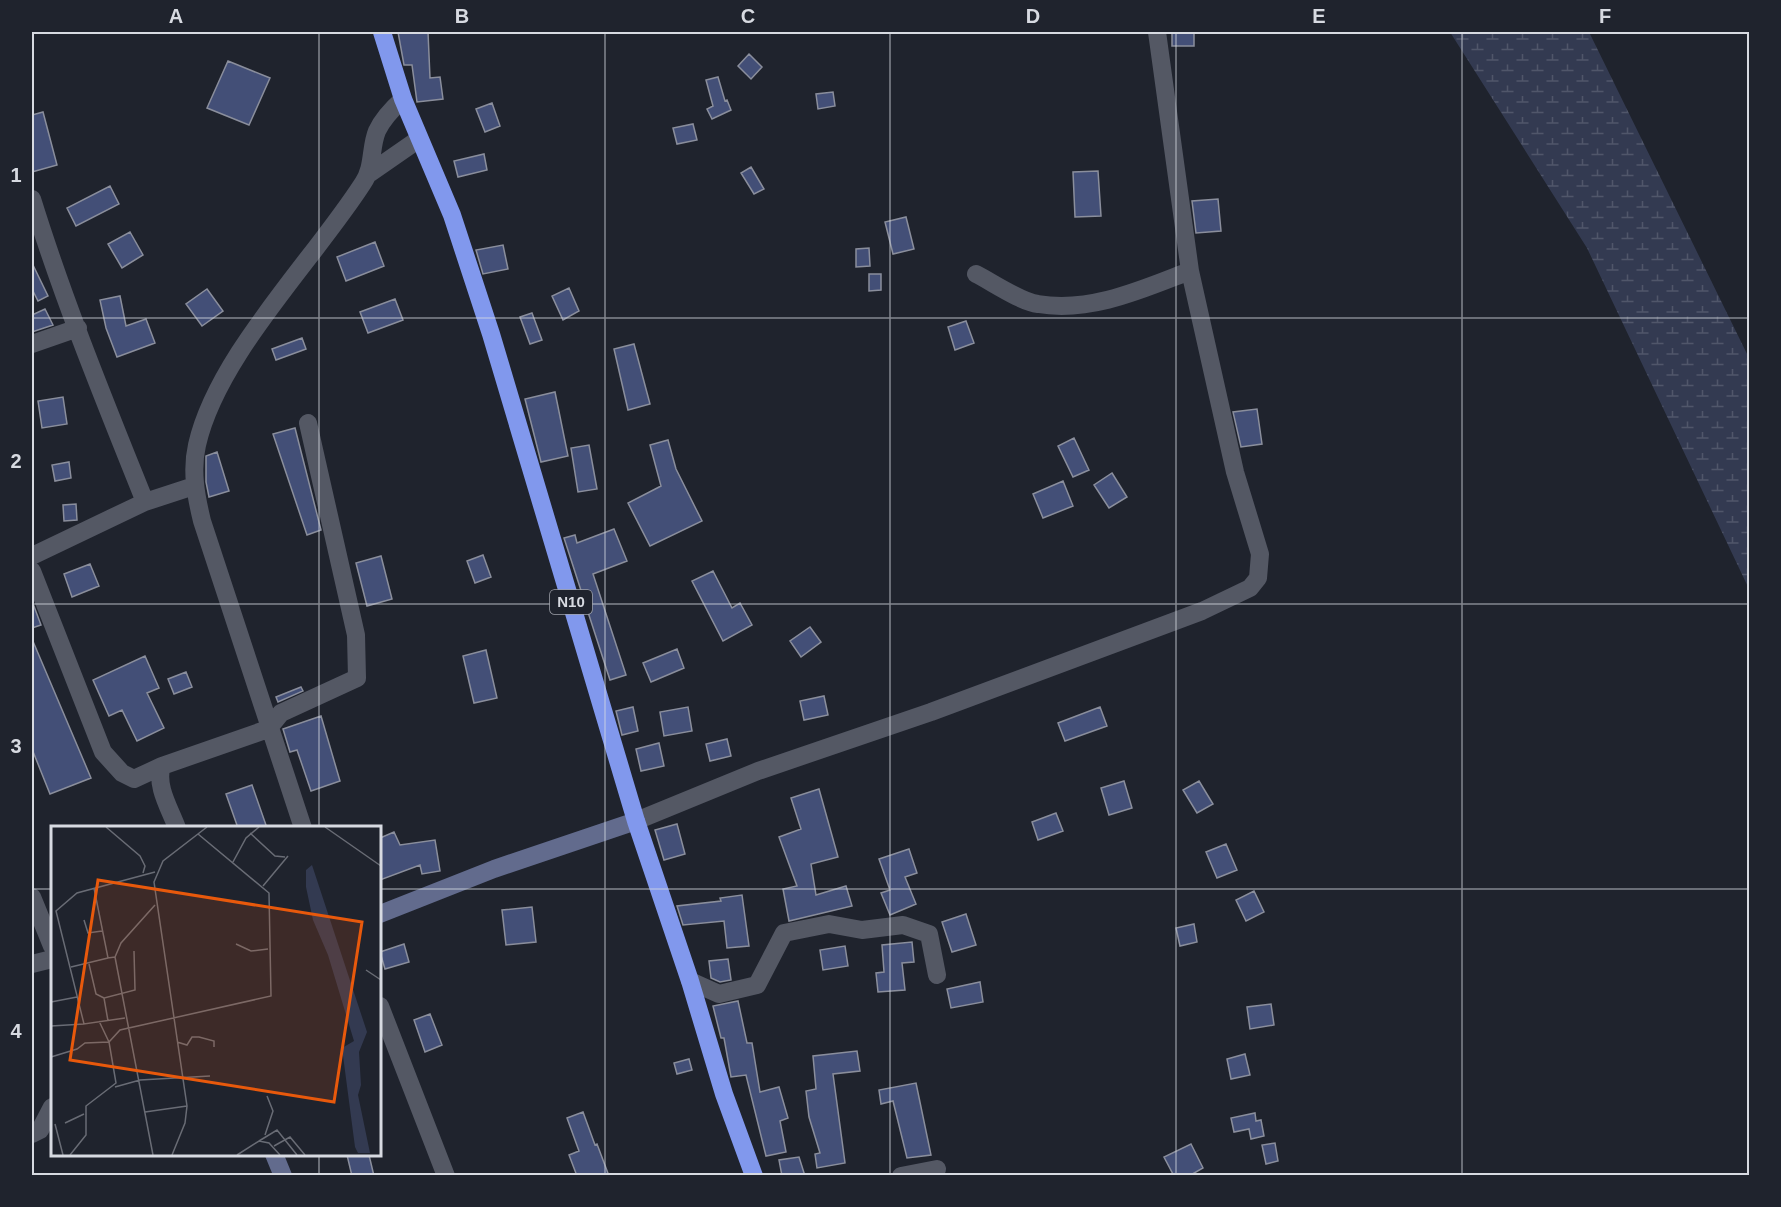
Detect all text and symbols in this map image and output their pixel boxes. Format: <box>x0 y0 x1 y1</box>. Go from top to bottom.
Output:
text: A <box>169 5 183 27</box>
text: B <box>455 5 469 27</box>
text: C <box>741 5 755 27</box>
text: D <box>1026 5 1040 27</box>
text: E <box>1312 5 1326 27</box>
text: F <box>1599 5 1611 27</box>
text: 1 <box>10 164 22 186</box>
text: 2 <box>10 450 22 472</box>
road number: N10 <box>550 590 592 614</box>
text: 3 <box>10 735 22 757</box>
inset map <box>51 826 381 1156</box>
text: 4 <box>10 1020 22 1042</box>

